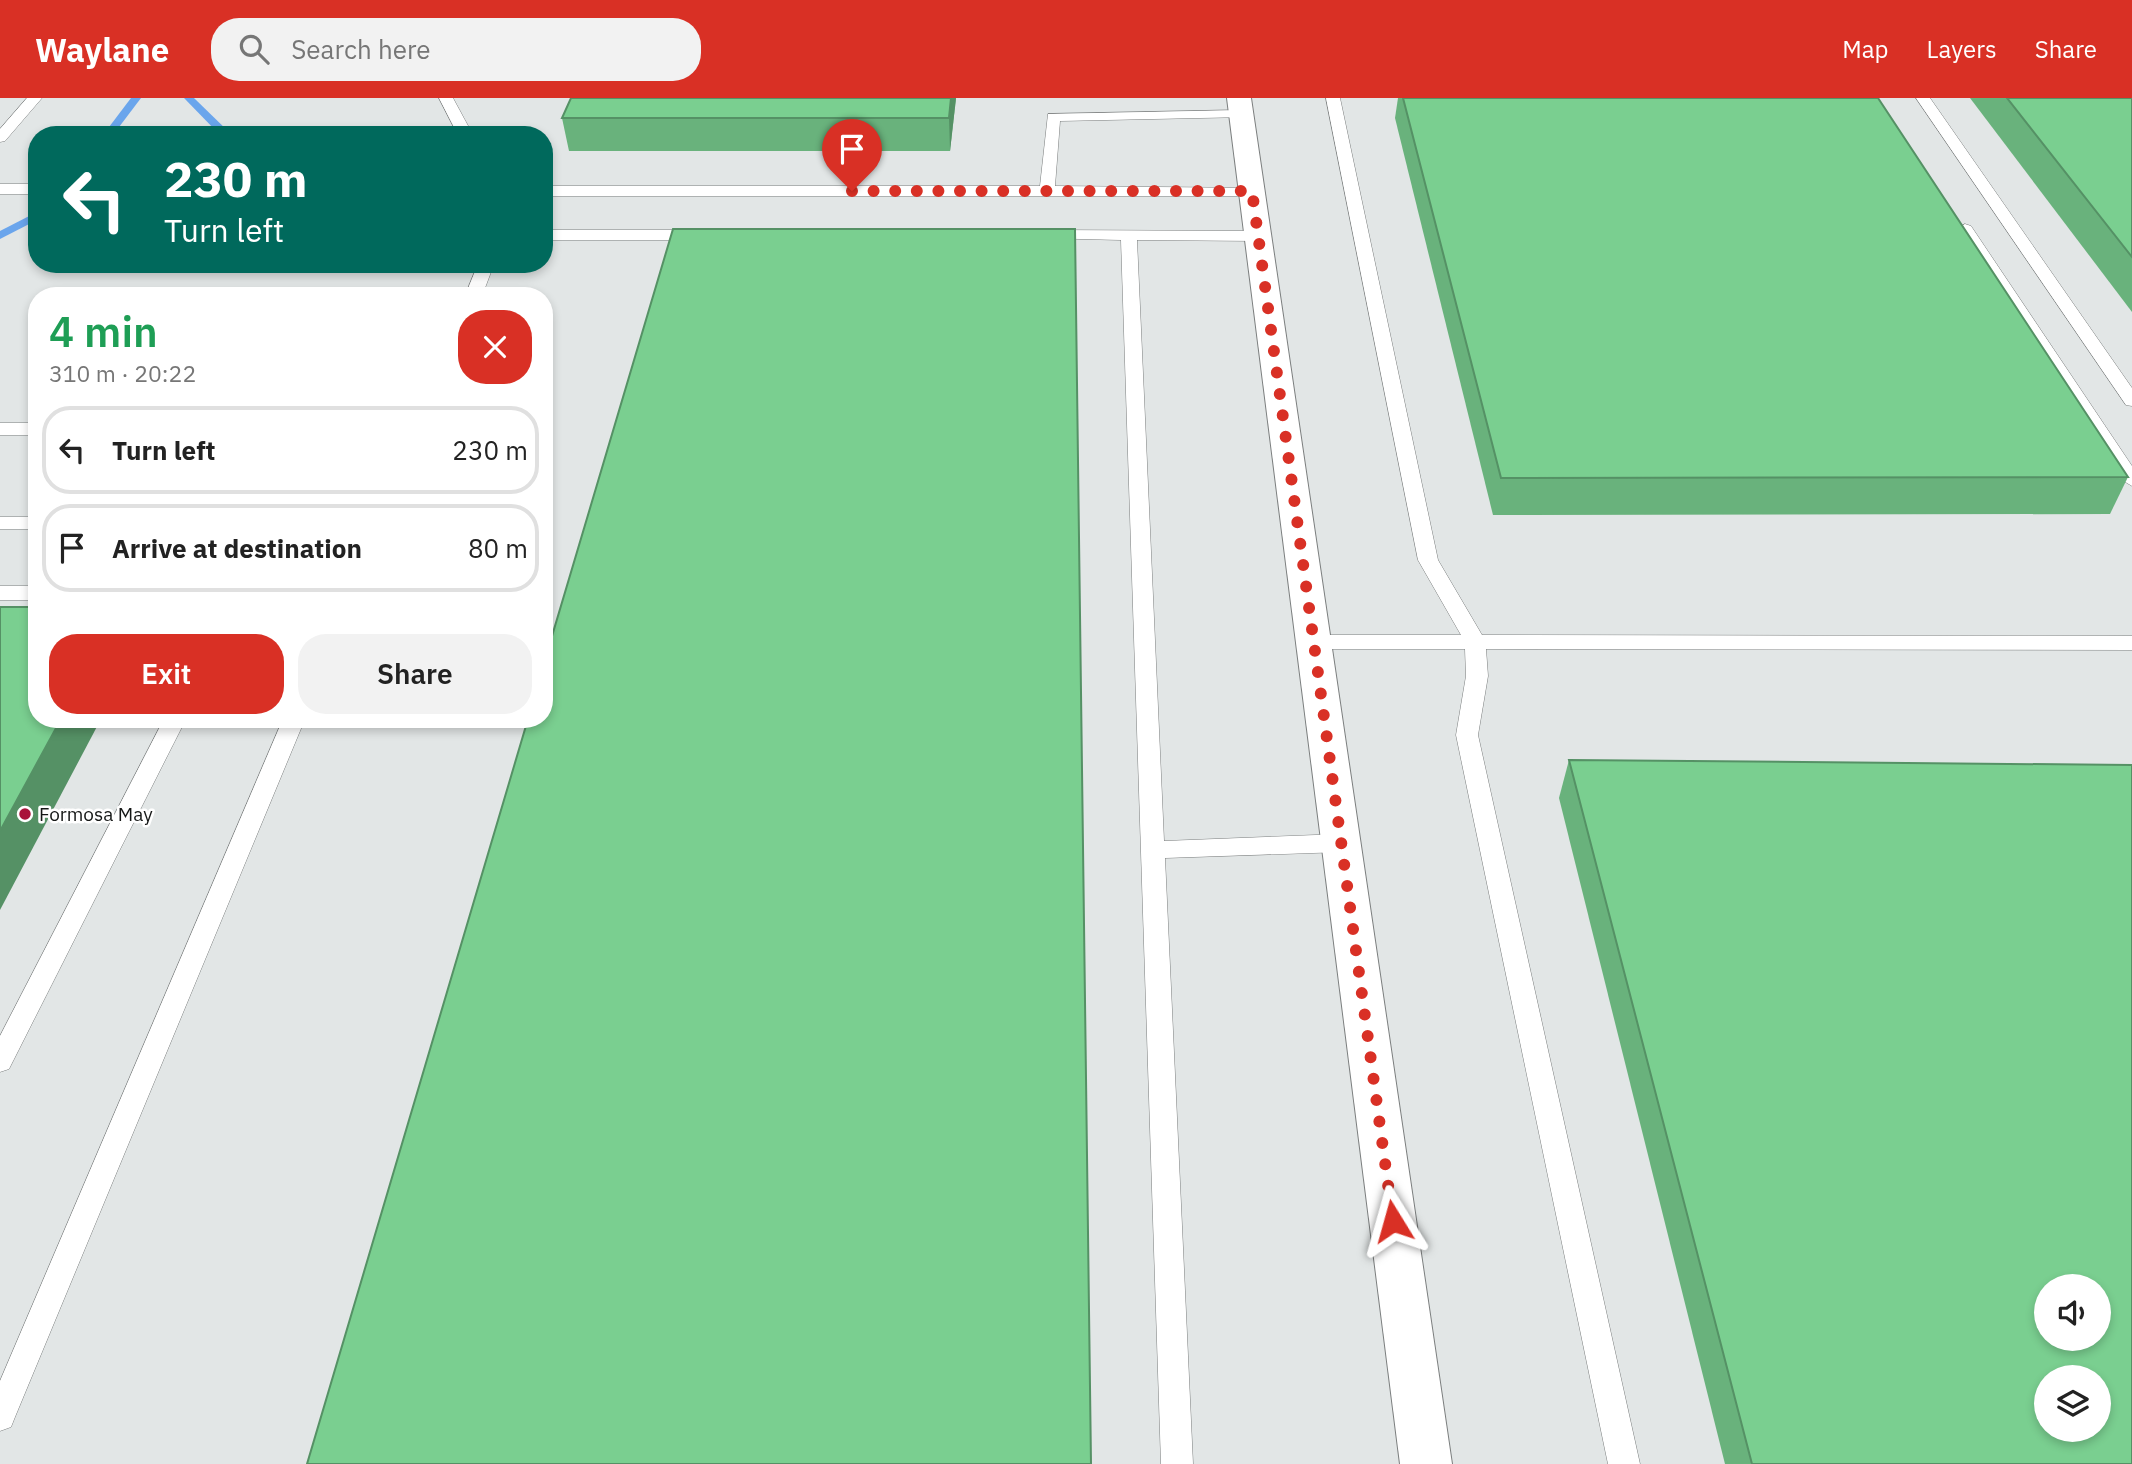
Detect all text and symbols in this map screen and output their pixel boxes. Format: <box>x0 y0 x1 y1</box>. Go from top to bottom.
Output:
search box <box>211 18 701 81</box>
text: Waylane <box>35 28 169 71</box>
icon: search <box>235 30 273 68</box>
text: Search here <box>291 32 431 66</box>
text: Map <box>1842 33 1889 65</box>
text: Layers <box>1927 33 1997 65</box>
text: Share <box>2035 33 2097 65</box>
pin <box>822 119 882 191</box>
icon: arrive <box>833 130 871 168</box>
text: 230 m <box>164 147 308 210</box>
icon: left <box>49 154 140 245</box>
text: Turn left <box>164 209 284 251</box>
text: 4 min <box>49 304 158 359</box>
button: close <box>458 310 532 384</box>
text: 310 m · 20:22 <box>49 358 196 388</box>
icon: left <box>53 431 91 469</box>
text: Turn left <box>112 433 215 467</box>
text: 230 m <box>452 433 528 467</box>
icon: arrive <box>53 529 91 567</box>
text: Arrive at destination <box>112 531 362 565</box>
text: 80 m <box>468 531 528 565</box>
button: Exit <box>49 634 284 714</box>
button: Share <box>298 634 532 714</box>
place label: Formosa May <box>39 802 153 826</box>
marker: Formosa May <box>17 806 33 822</box>
position arrow <box>1356 1184 1430 1258</box>
map controls <box>2034 1274 2111 1442</box>
button: sound <box>2034 1274 2111 1351</box>
button: layers <box>2034 1365 2111 1442</box>

